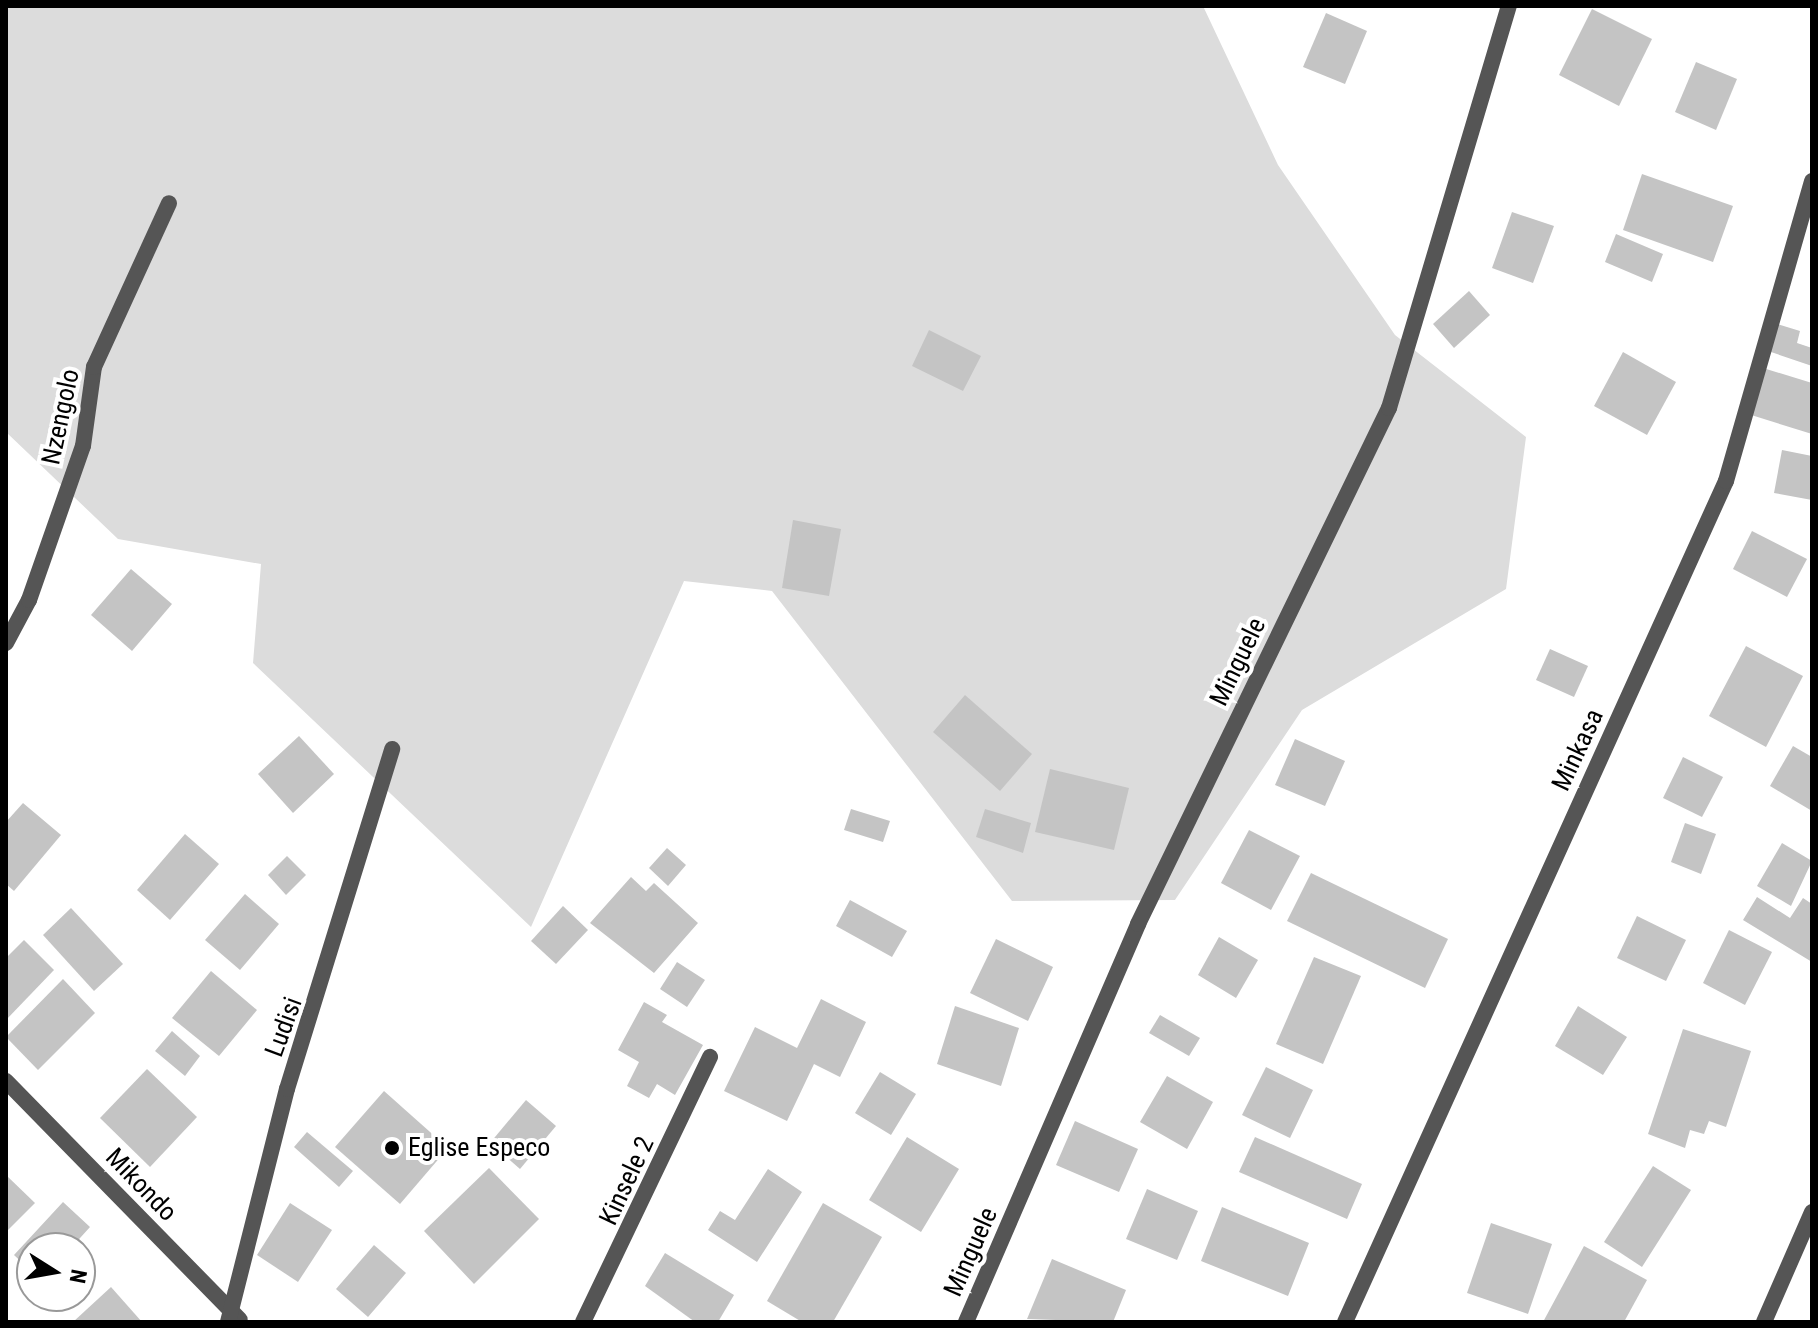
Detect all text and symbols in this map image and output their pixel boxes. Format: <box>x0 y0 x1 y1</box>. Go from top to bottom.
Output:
street label: Nzengolo <box>36 366 86 468</box>
street label: Minguele <box>1203 613 1273 711</box>
street label: Minkasa <box>1546 704 1610 796</box>
street label: Ludisi <box>259 993 309 1061</box>
place label: Eglise Especo <box>408 1132 550 1164</box>
street label: Kinsele 2 <box>593 1132 661 1230</box>
marker: Eglise Especo <box>383 1139 401 1157</box>
street label: Mikondo <box>99 1142 183 1228</box>
street label: Minguele <box>938 1203 1004 1301</box>
north arrow <box>16 1232 96 1312</box>
text: N <box>65 1267 92 1285</box>

